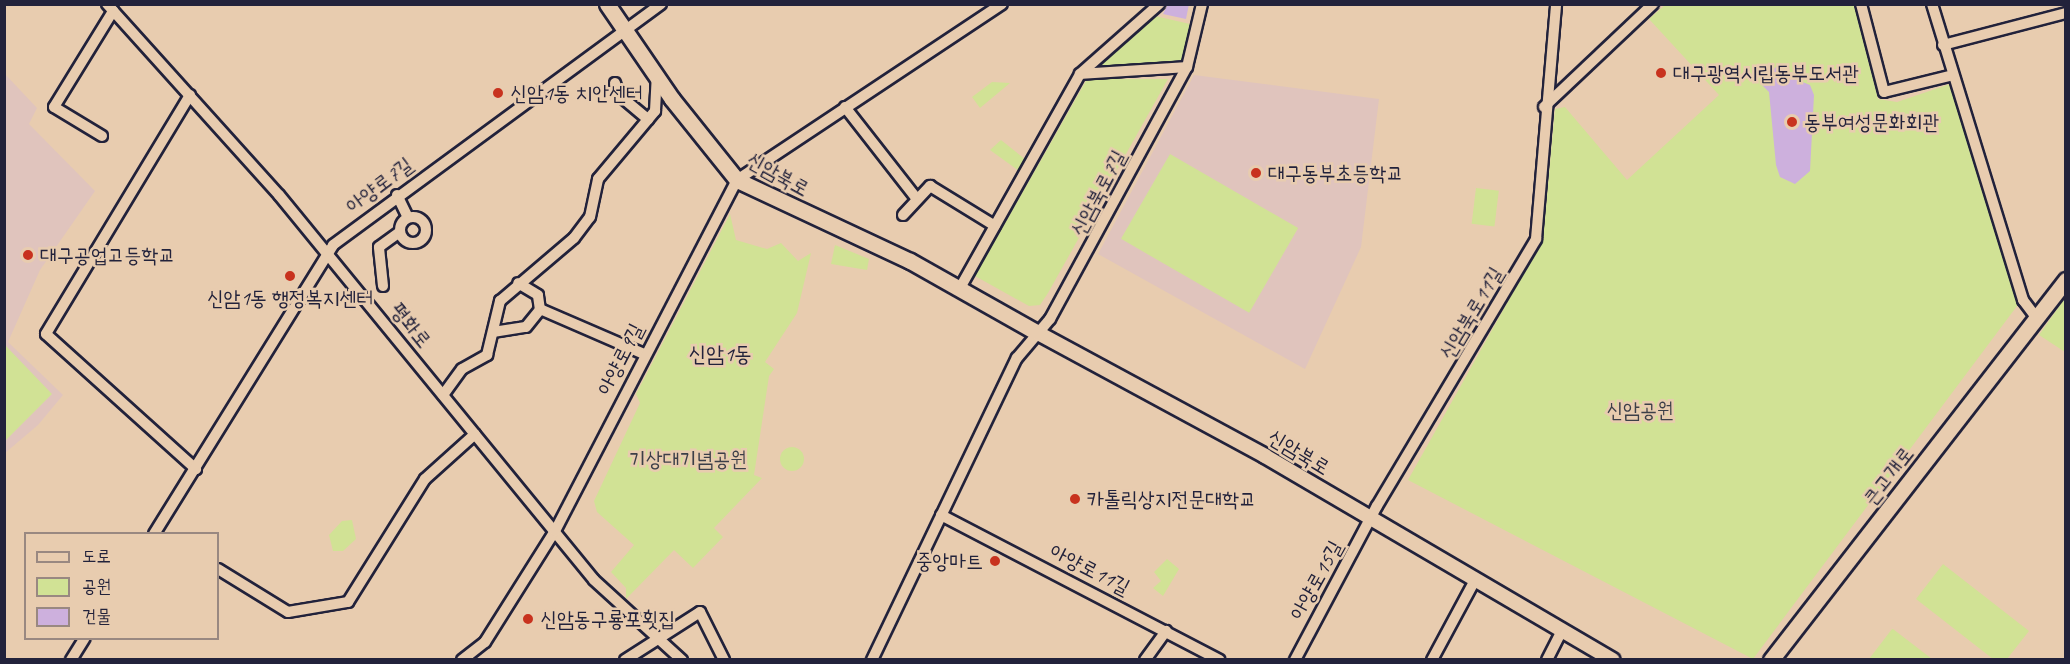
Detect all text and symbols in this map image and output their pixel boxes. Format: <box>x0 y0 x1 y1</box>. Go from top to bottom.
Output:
place label: 대구광역시립동부도서관 <box>1673 60 1859 86</box>
marker: 대구광역시립동부도서관 <box>1654 66 1668 80</box>
place label: 신암1동 치안센터 <box>510 80 643 106</box>
marker: 신암1동 치안센터 <box>491 86 505 100</box>
place label: 동부여성문화회관 <box>1804 109 1939 135</box>
marker: 동부여성문화회관 <box>1785 115 1799 129</box>
street label: 신암북로7길 <box>1065 146 1131 240</box>
street label: 신암북로 <box>742 147 814 201</box>
street label: 아양로7길 <box>341 152 417 218</box>
place label: 대구동부초등학교 <box>1268 160 1403 186</box>
marker: 대구동부초등학교 <box>1249 166 1263 180</box>
place label: 대구공업고등학교 <box>40 242 175 268</box>
marker: 대구공업고등학교 <box>21 248 35 262</box>
street label: 신암북로11길 <box>1434 262 1508 364</box>
marker: 신암1동 행정복지센터 <box>283 269 297 283</box>
place label: 신암1동 행정복지센터 <box>207 285 373 311</box>
street label: 평화로 <box>385 297 437 353</box>
street label: 아양로9길 <box>591 319 649 399</box>
district label: 신암1동 <box>688 342 752 368</box>
park label: 신암공원 <box>1606 397 1674 423</box>
street label: 신암북로 <box>1264 424 1334 480</box>
street label: 큰고개로 <box>1857 442 1919 510</box>
park label: 기상대기념공원 <box>629 446 747 472</box>
place label: 카톨릭상지전문대학교 <box>1087 486 1256 512</box>
marker: 카톨릭상지전문대학교 <box>1068 492 1082 506</box>
legend <box>24 532 219 640</box>
street label: 아양로15길 <box>1284 536 1348 624</box>
street label: 아양로11길 <box>1046 538 1134 600</box>
text: 도로 <box>82 545 111 567</box>
place label: 중앙마트 <box>915 548 983 574</box>
marker: 중앙마트 <box>988 554 1002 568</box>
text: 공원 <box>82 575 111 597</box>
text: 건물 <box>82 605 111 627</box>
place label: 신암동구룡포횟집 <box>540 606 675 632</box>
marker: 신암동구룡포횟집 <box>521 612 535 626</box>

